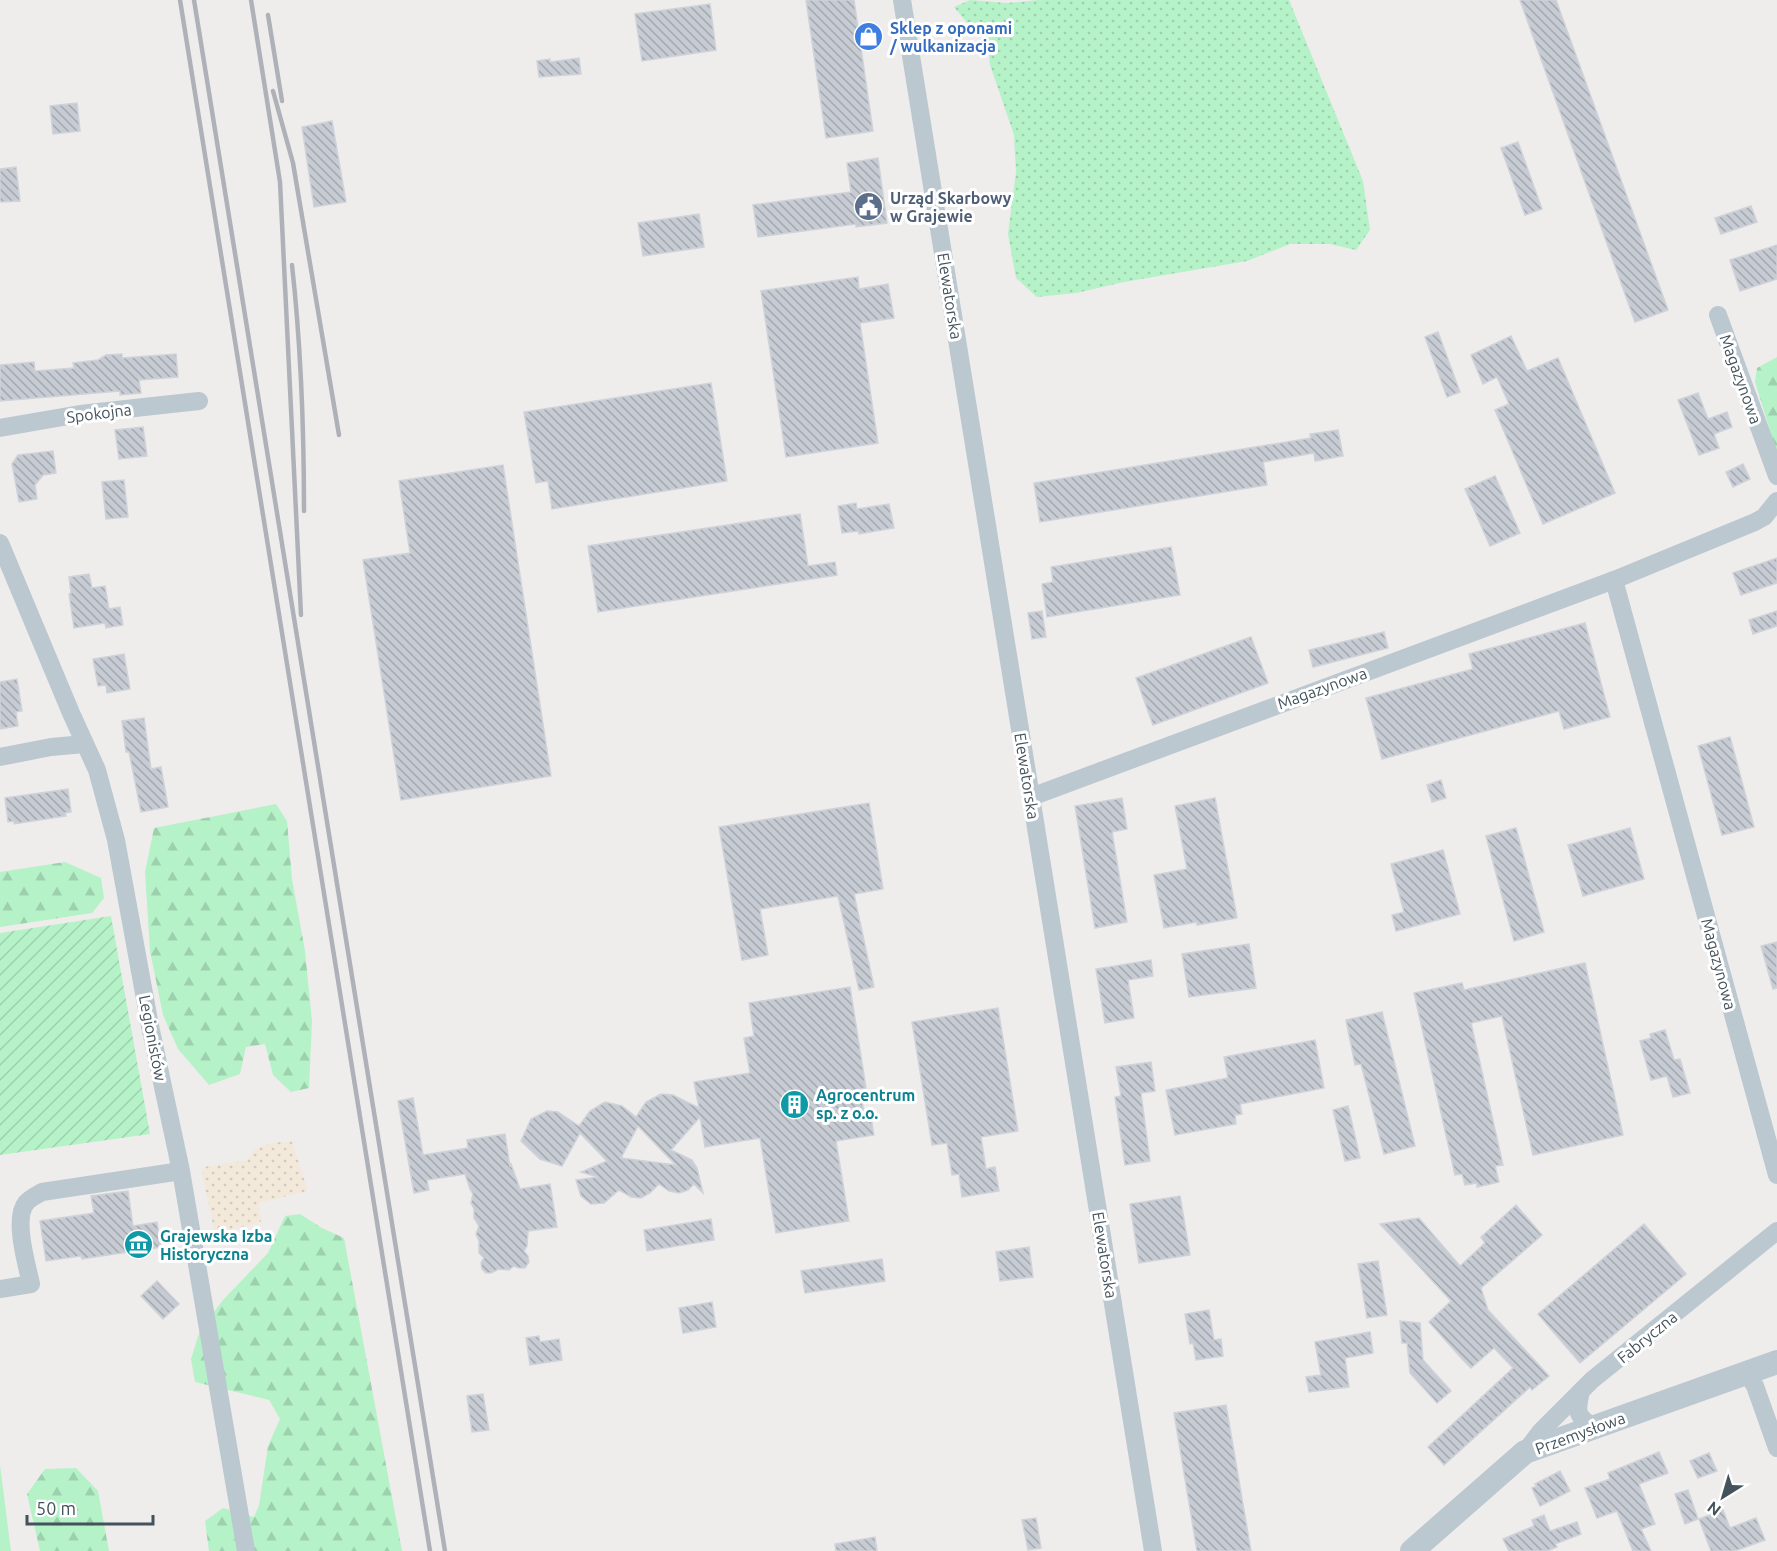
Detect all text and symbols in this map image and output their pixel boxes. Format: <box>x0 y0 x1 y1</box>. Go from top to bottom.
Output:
place label: Sklep z oponami / wulkanizacja <box>889 19 1012 55</box>
shop icon: Sklep z oponami / wulkanizacja <box>853 21 885 53</box>
place label: Urząd Skarbowy w Grajewie <box>890 189 1012 225</box>
public building icon: Urząd Skarbowy w Grajewie <box>853 191 885 223</box>
street label: Elewatorska <box>934 251 966 341</box>
street label: Magazynowa <box>1717 332 1765 426</box>
street label: Spokojna <box>65 400 133 426</box>
street label: Magazynowa <box>1275 664 1369 712</box>
street label: Elewatorska <box>1011 731 1043 821</box>
street label: Magazynowa <box>1698 916 1740 1012</box>
street label: Legionistów <box>136 993 170 1083</box>
place label: Agrocentrum sp. z o.o. <box>816 1086 915 1122</box>
building icon: Agrocentrum sp. z o.o. <box>779 1088 811 1120</box>
street label: Elewatorska <box>1089 1210 1121 1300</box>
place label: Grajewska Izba Historyczna <box>160 1227 272 1263</box>
museum icon: Grajewska Izba Historyczna <box>123 1229 155 1261</box>
street label: Fabryczna <box>1613 1307 1681 1367</box>
street label: Przemysłowa <box>1533 1408 1627 1458</box>
north arrow <box>1693 1467 1753 1527</box>
scale bar <box>27 1488 153 1526</box>
text: 50 m <box>36 1498 76 1518</box>
text: N <box>1704 1498 1724 1520</box>

